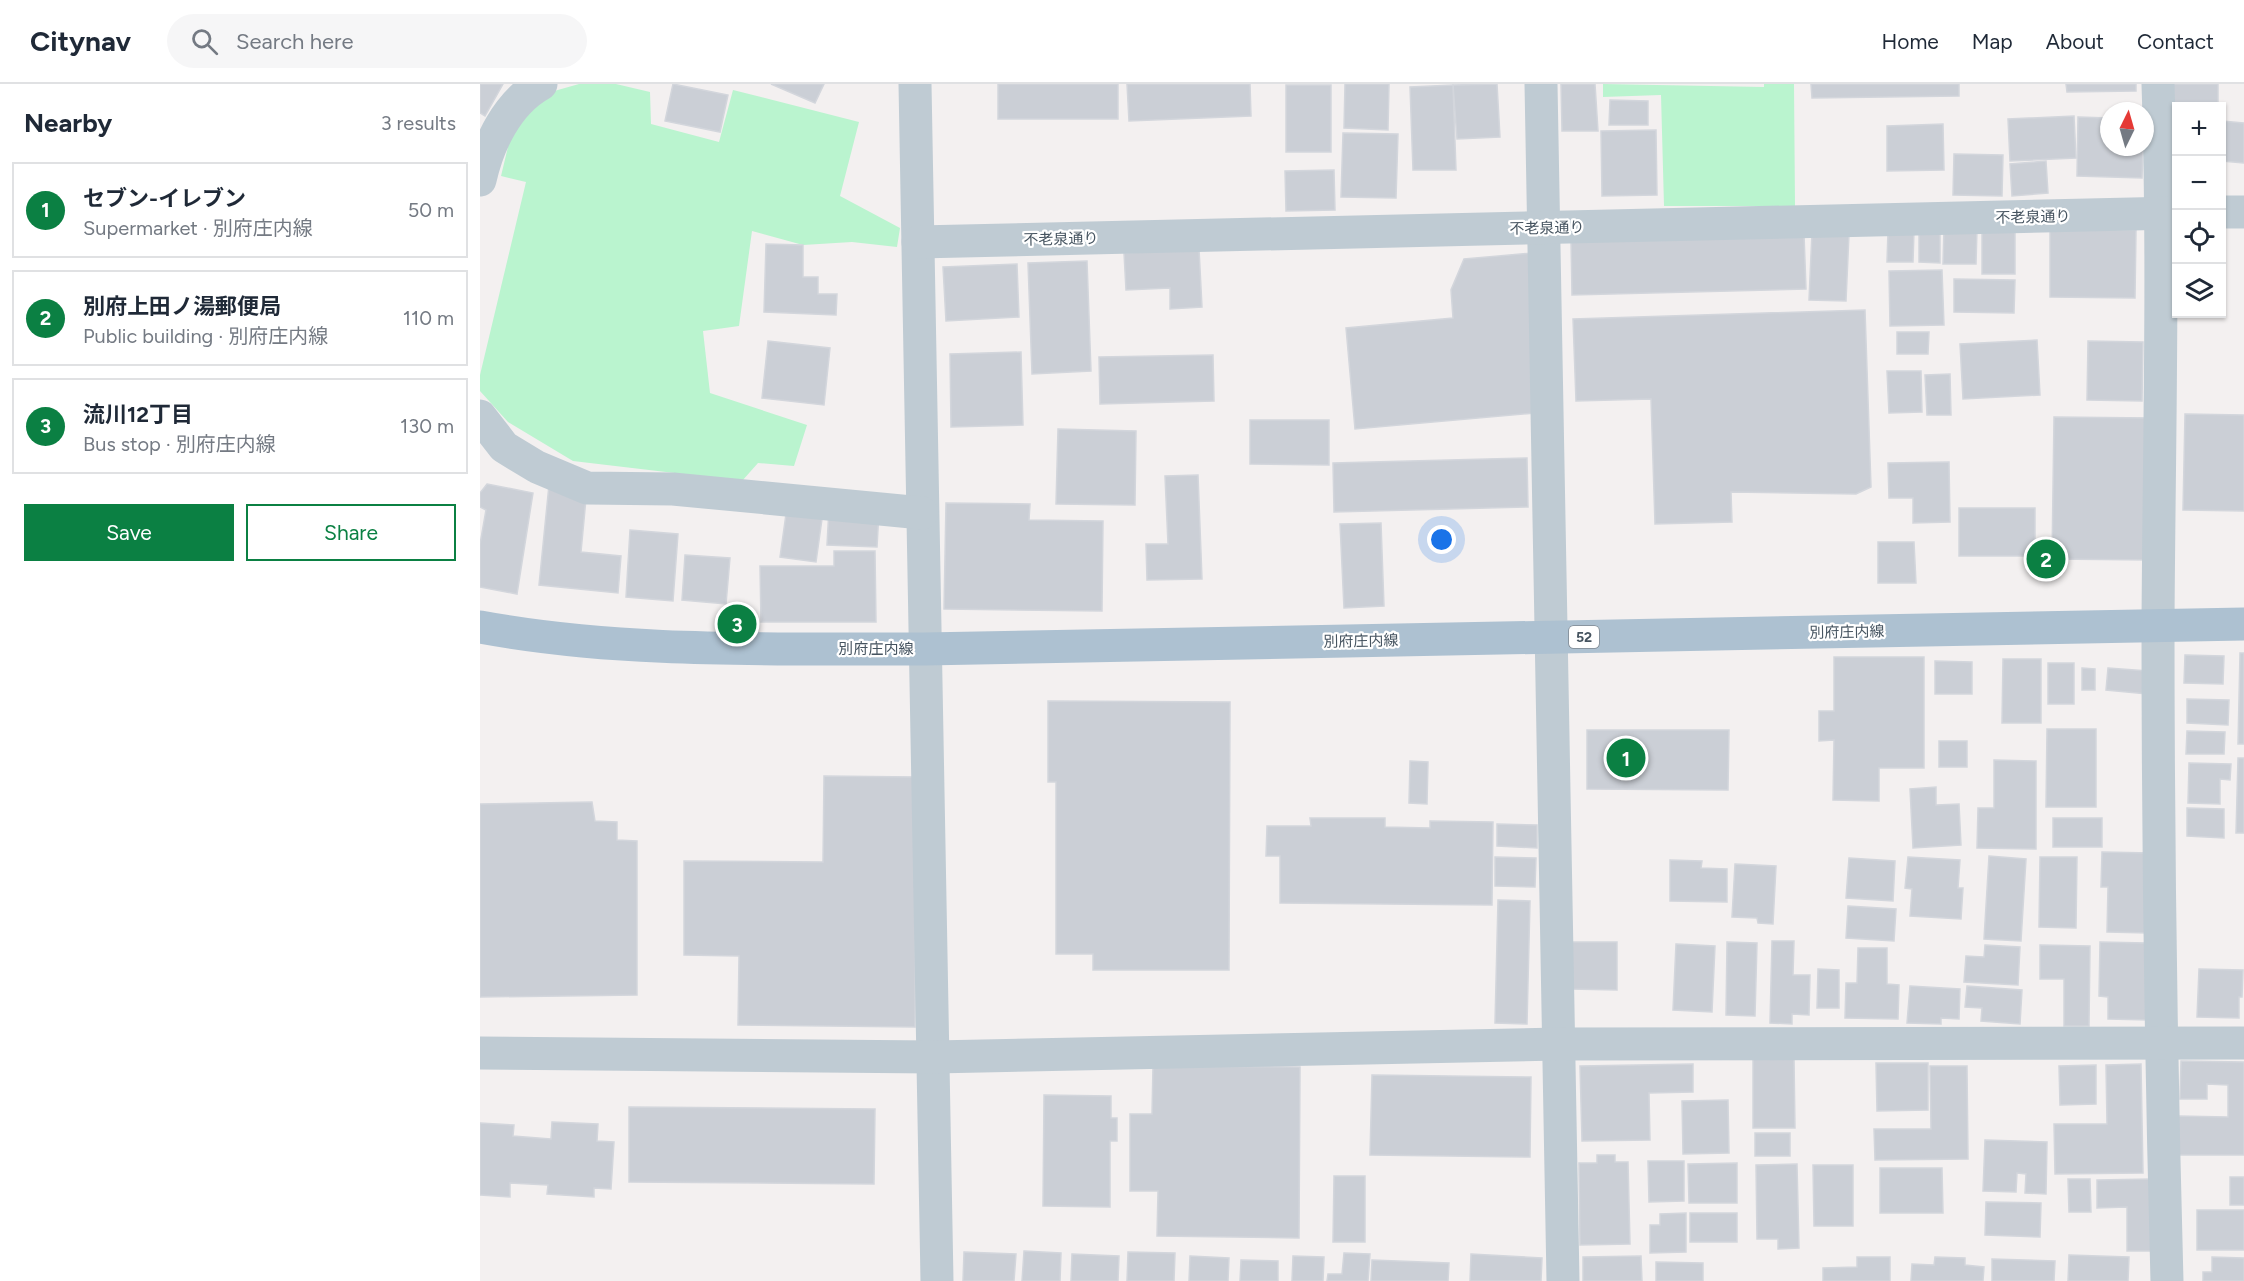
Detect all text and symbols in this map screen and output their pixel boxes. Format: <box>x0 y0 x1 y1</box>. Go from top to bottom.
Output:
search box <box>167 14 587 68</box>
text: Citynav <box>30 24 131 58</box>
icon: search <box>188 25 221 58</box>
text: Search here <box>236 28 354 55</box>
text: Home <box>1882 29 1939 54</box>
text: Map <box>1972 29 2013 54</box>
text: About <box>2046 29 2104 54</box>
text: Contact <box>2137 29 2214 54</box>
north arrow <box>2100 102 2154 156</box>
map controls <box>2172 102 2226 318</box>
button: + <box>2172 102 2226 156</box>
text: Nearby <box>24 107 112 139</box>
text: 3 results <box>381 111 456 135</box>
button: − <box>2172 156 2226 210</box>
text: セブン-イレブン <box>83 185 246 212</box>
text: 1 <box>41 198 50 222</box>
text: 50 m <box>408 198 454 222</box>
street label: 不老泉通り <box>1995 207 2071 227</box>
button: locate <box>2172 210 2226 264</box>
text: Supermarket · 別府庄内線 <box>83 216 313 240</box>
street label: 不老泉通り <box>1509 218 1585 238</box>
street label: 不老泉通り <box>1023 229 1099 249</box>
button: layers <box>2172 264 2226 318</box>
text: 別府上田ノ湯郵便局 <box>83 293 281 320</box>
text: 2 <box>40 306 51 330</box>
text: 110 m <box>403 306 454 330</box>
text: Public building · 別府庄内線 <box>83 324 328 348</box>
text: 流川12丁目 <box>83 401 193 428</box>
text: 3 <box>40 414 51 438</box>
text: 130 m <box>400 414 454 438</box>
text: Bus stop · 別府庄内線 <box>83 432 276 456</box>
button: Save <box>24 504 234 561</box>
button: Share <box>246 504 456 561</box>
your location <box>1427 525 1456 554</box>
pin: 2 <box>2026 536 2066 582</box>
pin: 3 <box>718 602 756 646</box>
street label: 別府庄内線 <box>1809 622 1885 642</box>
road number: 52 <box>1569 626 1599 648</box>
street label: 別府庄内線 <box>1323 631 1399 651</box>
street label: 別府庄内線 <box>838 640 914 658</box>
pin: 1 <box>1606 736 1646 780</box>

